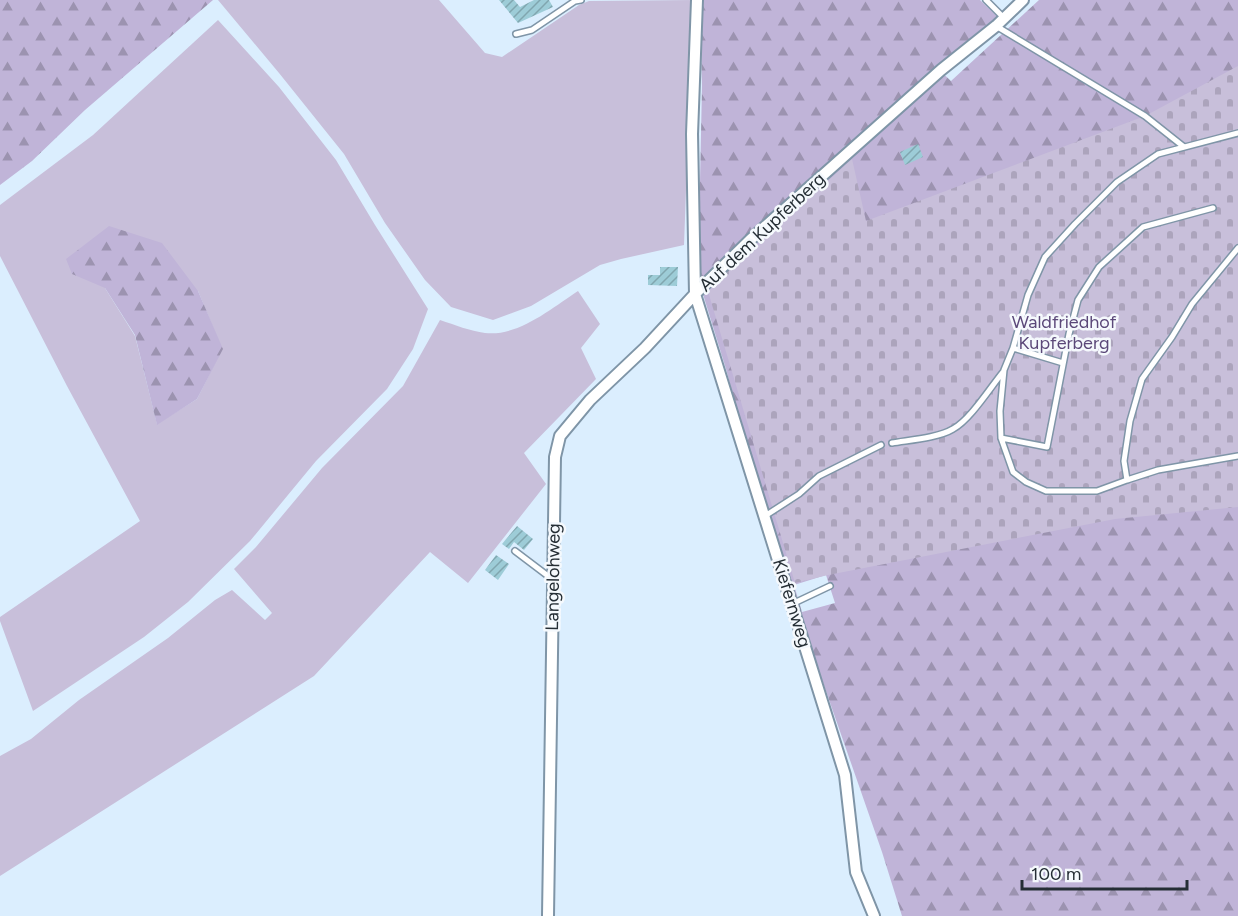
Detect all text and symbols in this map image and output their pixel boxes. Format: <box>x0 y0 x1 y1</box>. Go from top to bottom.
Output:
street label: Auf dem Kupferberg <box>694 168 830 296</box>
park label: Waldfriedhof Kupferberg <box>1012 311 1117 354</box>
street label: Langelohweg <box>541 523 565 631</box>
street label: Kiefernweg <box>768 556 816 650</box>
scale bar <box>1022 853 1187 891</box>
text: 100 m <box>1031 863 1081 885</box>

